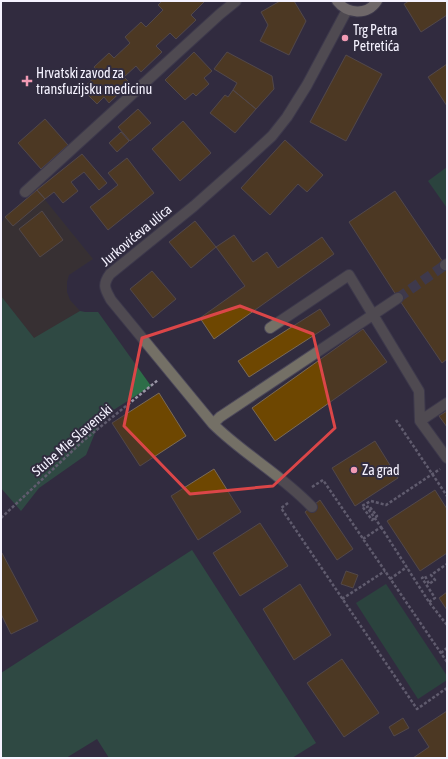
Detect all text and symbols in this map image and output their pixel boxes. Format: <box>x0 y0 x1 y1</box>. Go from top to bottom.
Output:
place label: Trg Petra Petretića <box>353 22 400 54</box>
marker: Trg Petra Petretića <box>340 33 350 43</box>
place label: Hrvatski zavod za transfuzijsku medicinu <box>36 65 152 97</box>
marker: Hrvatski zavod za transfuzijsku medicinu <box>21 75 33 87</box>
street label: Jurkovićeva ulica <box>97 201 175 269</box>
street label: Stube Mie Slavenski <box>29 401 115 479</box>
place label: Za grad <box>362 462 400 478</box>
marker: Za grad <box>349 465 359 475</box>

